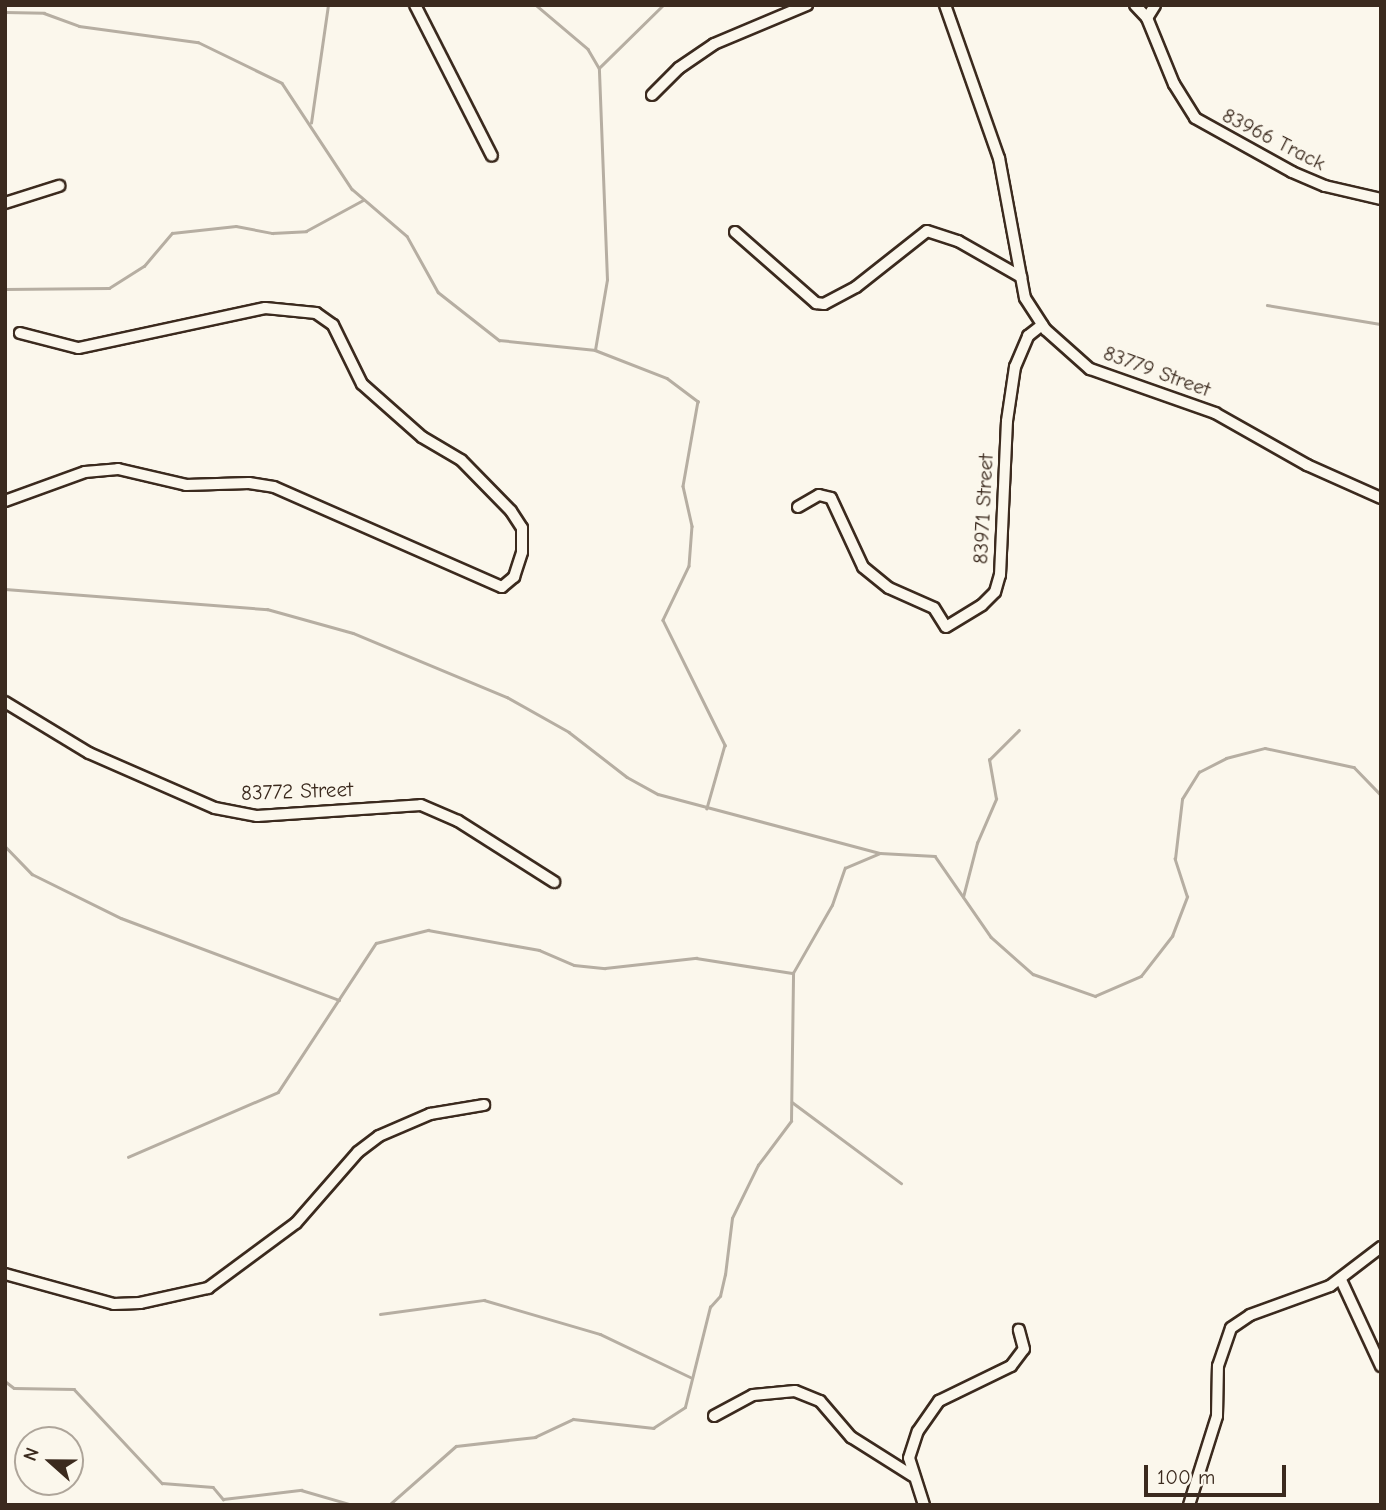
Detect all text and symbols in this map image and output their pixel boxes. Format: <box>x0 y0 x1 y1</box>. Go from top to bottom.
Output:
street label: 83966 Track <box>1218 102 1330 176</box>
street label: 83779 Street <box>1100 340 1214 402</box>
street label: 83971 Street <box>968 453 998 565</box>
street label: 83772 Street <box>241 776 353 806</box>
north arrow <box>14 1426 84 1496</box>
text: N <box>19 1444 44 1464</box>
scale bar <box>1148 1450 1290 1494</box>
text: 100 m <box>1157 1465 1215 1489</box>

